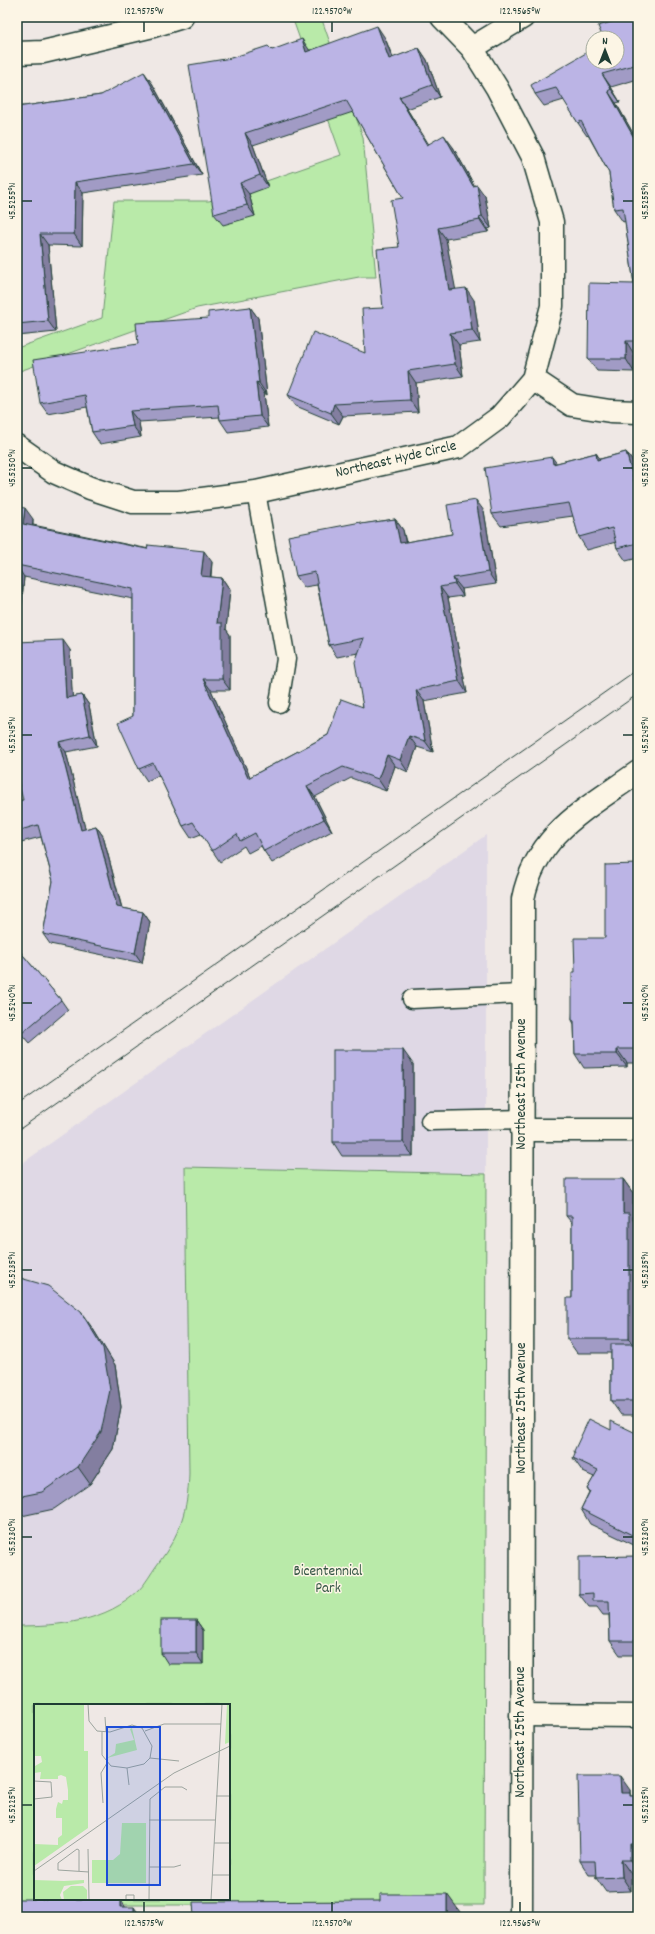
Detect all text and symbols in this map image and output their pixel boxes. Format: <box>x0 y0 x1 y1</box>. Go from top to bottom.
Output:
text: 122.9575°W <box>124 5 164 19</box>
text: 122.9570°W <box>312 5 352 19</box>
text: 122.9565°W <box>500 5 540 19</box>
north arrow <box>585 30 625 70</box>
text: N <box>602 34 608 50</box>
text: 45.5255°N <box>6 183 20 219</box>
text: 45.5255°N <box>639 183 653 219</box>
street label: Northeast Hyde Circle <box>333 435 459 485</box>
text: 45.5250°N <box>6 449 20 487</box>
text: 45.5250°N <box>639 449 653 487</box>
text: 45.5245°N <box>6 717 20 753</box>
text: 45.5245°N <box>639 717 653 753</box>
text: 45.5240°N <box>6 984 20 1022</box>
text: 45.5240°N <box>639 984 653 1022</box>
street label: Northeast 25th Avenue <box>511 1018 533 1150</box>
text: 45.5235°N <box>6 1252 20 1288</box>
text: 45.5235°N <box>639 1252 653 1288</box>
street label: Northeast 25th Avenue <box>511 1342 533 1474</box>
text: 45.5230°N <box>6 1518 20 1556</box>
text: 45.5230°N <box>639 1518 653 1556</box>
park label: Bicentennial Park <box>294 1561 363 1600</box>
street label: Northeast 25th Avenue <box>510 1666 532 1798</box>
inset map <box>34 1704 230 1900</box>
text: 45.5225°N <box>6 1787 20 1823</box>
text: 45.5225°N <box>639 1787 653 1823</box>
text: 122.9575°W <box>124 1917 164 1931</box>
text: 122.9570°W <box>312 1917 352 1931</box>
text: 122.9565°W <box>500 1917 540 1931</box>

